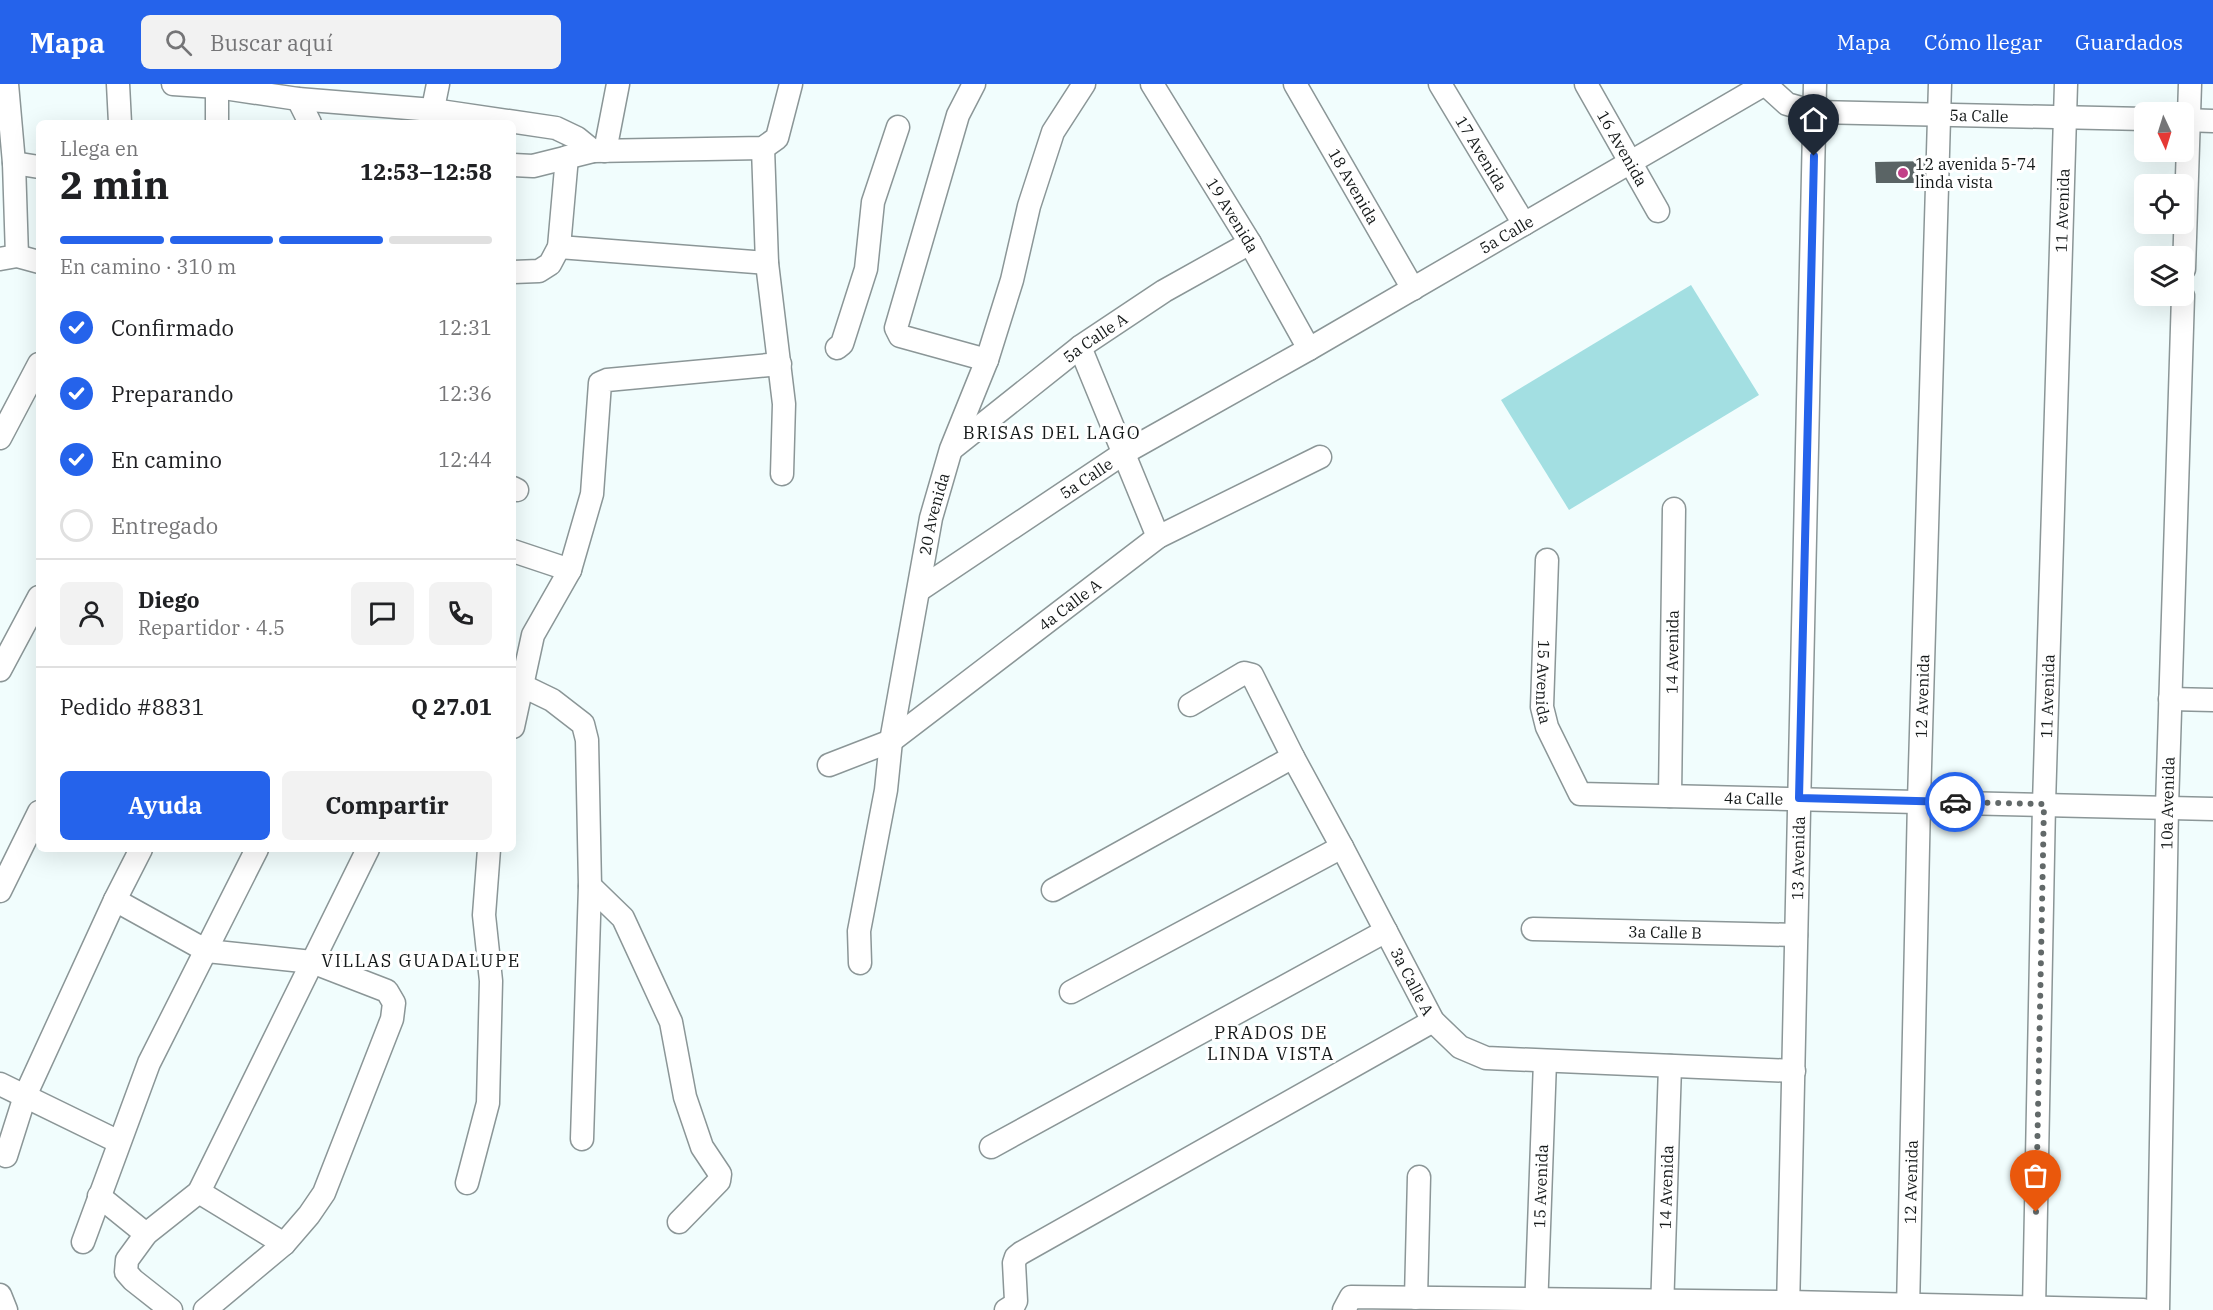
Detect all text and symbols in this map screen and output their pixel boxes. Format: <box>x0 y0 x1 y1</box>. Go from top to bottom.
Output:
search box <box>141 15 561 69</box>
text: Mapa <box>30 24 105 61</box>
icon: search <box>162 26 195 59</box>
text: Buscar aquí <box>210 28 333 57</box>
text: Mapa <box>1837 28 1891 56</box>
text: Cómo llegar <box>1924 28 2042 56</box>
text: Guardados <box>2075 28 2183 56</box>
pin <box>1788 94 1839 156</box>
north arrow <box>2134 102 2194 162</box>
map controls <box>2134 102 2194 306</box>
icon: home <box>1797 103 1830 136</box>
street label: 5a Calle <box>1949 105 2009 126</box>
street label: 16 Avenida <box>1593 107 1652 190</box>
street label: 17 Avenida <box>1451 112 1512 195</box>
text: Llega en <box>60 135 138 162</box>
street label: 18 Avenida <box>1324 145 1384 228</box>
place label: 12 avenida 5-74 linda vista <box>1915 154 2036 192</box>
text: 12:53–12:58 <box>360 157 492 186</box>
text: 2 min <box>60 159 169 210</box>
marker: 12 avenida 5-74 linda vista <box>1896 166 1910 180</box>
street label: 11 Avenida <box>2051 168 2073 253</box>
street label: 19 Avenida <box>1202 174 1263 256</box>
button: locate <box>2134 174 2194 234</box>
street label: 5a Calle <box>1476 211 1537 258</box>
button: layers <box>2134 246 2194 306</box>
text: En camino · 310 m <box>60 253 236 280</box>
street label: 5a Calle A <box>1059 308 1131 367</box>
icon: check <box>60 311 93 344</box>
text: Confirmado <box>111 313 234 342</box>
text: 12:31 <box>438 314 492 341</box>
icon: check <box>60 377 93 410</box>
text: Preparando <box>111 379 233 408</box>
text: 12:36 <box>438 380 492 407</box>
district label: BRISAS DEL LAGO <box>963 421 1141 444</box>
icon: check <box>60 443 93 476</box>
text: En camino <box>111 445 222 474</box>
text: 12:44 <box>438 446 492 473</box>
street label: 5a Calle <box>1056 454 1116 503</box>
street label: 20 Avenida <box>915 470 954 557</box>
text: Entregado <box>111 511 218 540</box>
street label: 4a Calle A <box>1034 574 1105 635</box>
button: person <box>60 582 123 645</box>
button: chat <box>351 582 414 645</box>
button: phone <box>429 582 492 645</box>
text: Diego <box>138 585 200 614</box>
street label: 14 Avenida <box>1661 610 1683 694</box>
text: Repartidor · 4.5 <box>138 614 285 641</box>
street label: 15 Avenida <box>1532 639 1556 726</box>
street label: 11 Avenida <box>2036 653 2059 739</box>
street label: 12 Avenida <box>1911 654 1933 739</box>
text: Pedido #8831 <box>60 692 205 721</box>
text: Q 27.01 <box>411 692 492 721</box>
street label: 10a Avenida <box>2156 756 2179 850</box>
button: Ayuda <box>60 771 270 840</box>
button: Compartir <box>282 771 492 840</box>
courier <box>1925 772 1985 832</box>
icon: car <box>1939 786 1972 819</box>
street label: 4a Calle <box>1724 787 1783 809</box>
street label: 13 Avenida <box>1787 816 1809 900</box>
street label: 3a Calle B <box>1628 921 1702 943</box>
street label: 3a Calle A <box>1386 944 1438 1019</box>
district label: VILLAS GUADALUPE <box>321 949 521 972</box>
district label: PRADOS DE LINDA VISTA <box>1207 1021 1335 1065</box>
street label: 12 Avenida <box>1900 1139 1922 1224</box>
street label: 15 Avenida <box>1529 1143 1552 1229</box>
street label: 14 Avenida <box>1655 1144 1677 1229</box>
pin <box>2010 1150 2061 1212</box>
icon: bag <box>2019 1159 2052 1192</box>

